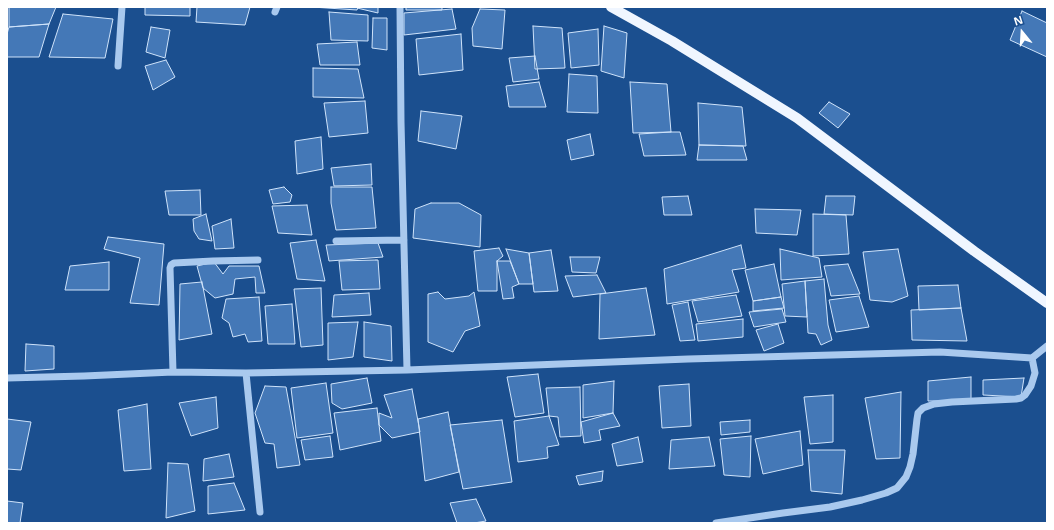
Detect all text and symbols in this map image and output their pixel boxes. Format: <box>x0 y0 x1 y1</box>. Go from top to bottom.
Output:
north arrow <box>1002 12 1042 52</box>
text: N <box>1012 12 1025 29</box>

